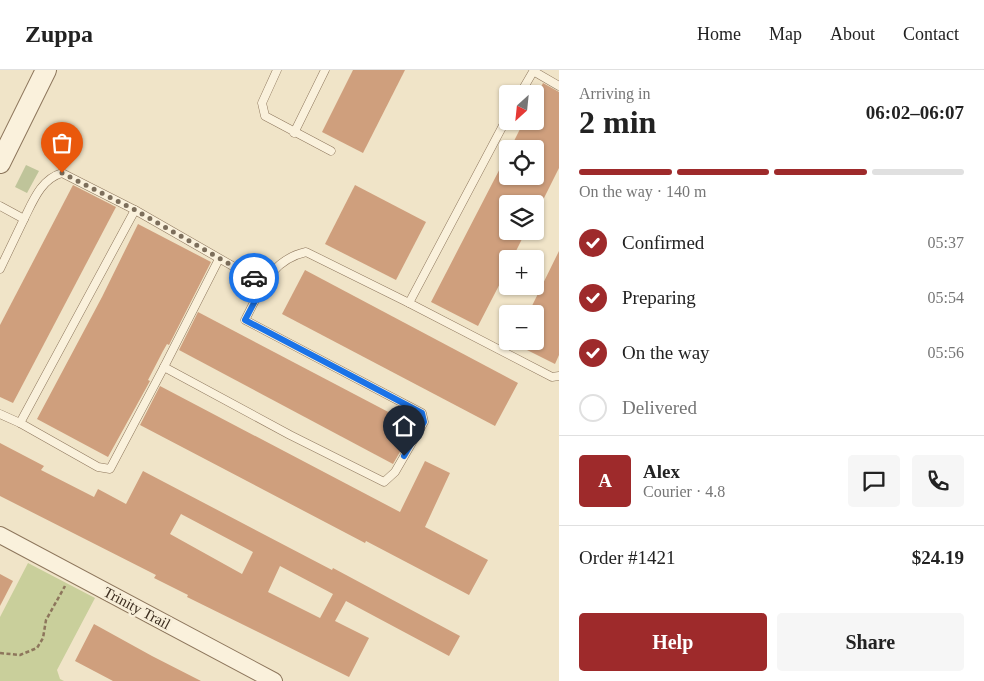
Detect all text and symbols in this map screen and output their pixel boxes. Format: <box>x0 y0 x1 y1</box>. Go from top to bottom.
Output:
text: Zuppa <box>25 21 93 47</box>
text: Home <box>697 24 741 44</box>
text: Map <box>769 24 802 44</box>
text: About <box>830 24 875 44</box>
text: Contact <box>903 24 959 44</box>
north arrow <box>499 85 544 130</box>
map controls <box>499 85 544 350</box>
text: Arriving in <box>579 85 651 102</box>
text: 06:02–06:07 <box>866 102 964 123</box>
text: 2 min <box>579 104 656 140</box>
pin <box>41 122 83 173</box>
icon: bag <box>48 129 76 157</box>
button: locate <box>499 140 544 185</box>
text: On the way · 140 m <box>579 183 707 200</box>
button: layers <box>499 195 544 240</box>
icon: check <box>579 229 607 257</box>
text: Confirmed <box>622 232 704 253</box>
text: 05:37 <box>928 234 964 251</box>
button: + <box>499 250 544 295</box>
courier <box>229 253 279 303</box>
icon: car <box>240 264 268 292</box>
icon: check <box>579 284 607 312</box>
text: Preparing <box>622 287 696 308</box>
text: 05:54 <box>928 289 964 306</box>
button: − <box>499 305 544 350</box>
icon: check <box>579 339 607 367</box>
text: On the way <box>622 342 710 363</box>
text: 05:56 <box>928 344 964 361</box>
text: Delivered <box>622 397 697 418</box>
pin <box>383 405 425 456</box>
icon: home <box>390 412 418 440</box>
button: chat <box>848 455 900 507</box>
button: phone <box>912 455 964 507</box>
text: Alex <box>643 461 680 482</box>
text: A <box>598 470 612 491</box>
text: Courier · 4.8 <box>643 483 725 500</box>
text: Order #1421 <box>579 547 676 568</box>
text: $24.19 <box>912 547 964 568</box>
street label: Trinity Trail <box>101 584 173 632</box>
button: Help <box>579 613 767 671</box>
button: Share <box>777 613 964 671</box>

